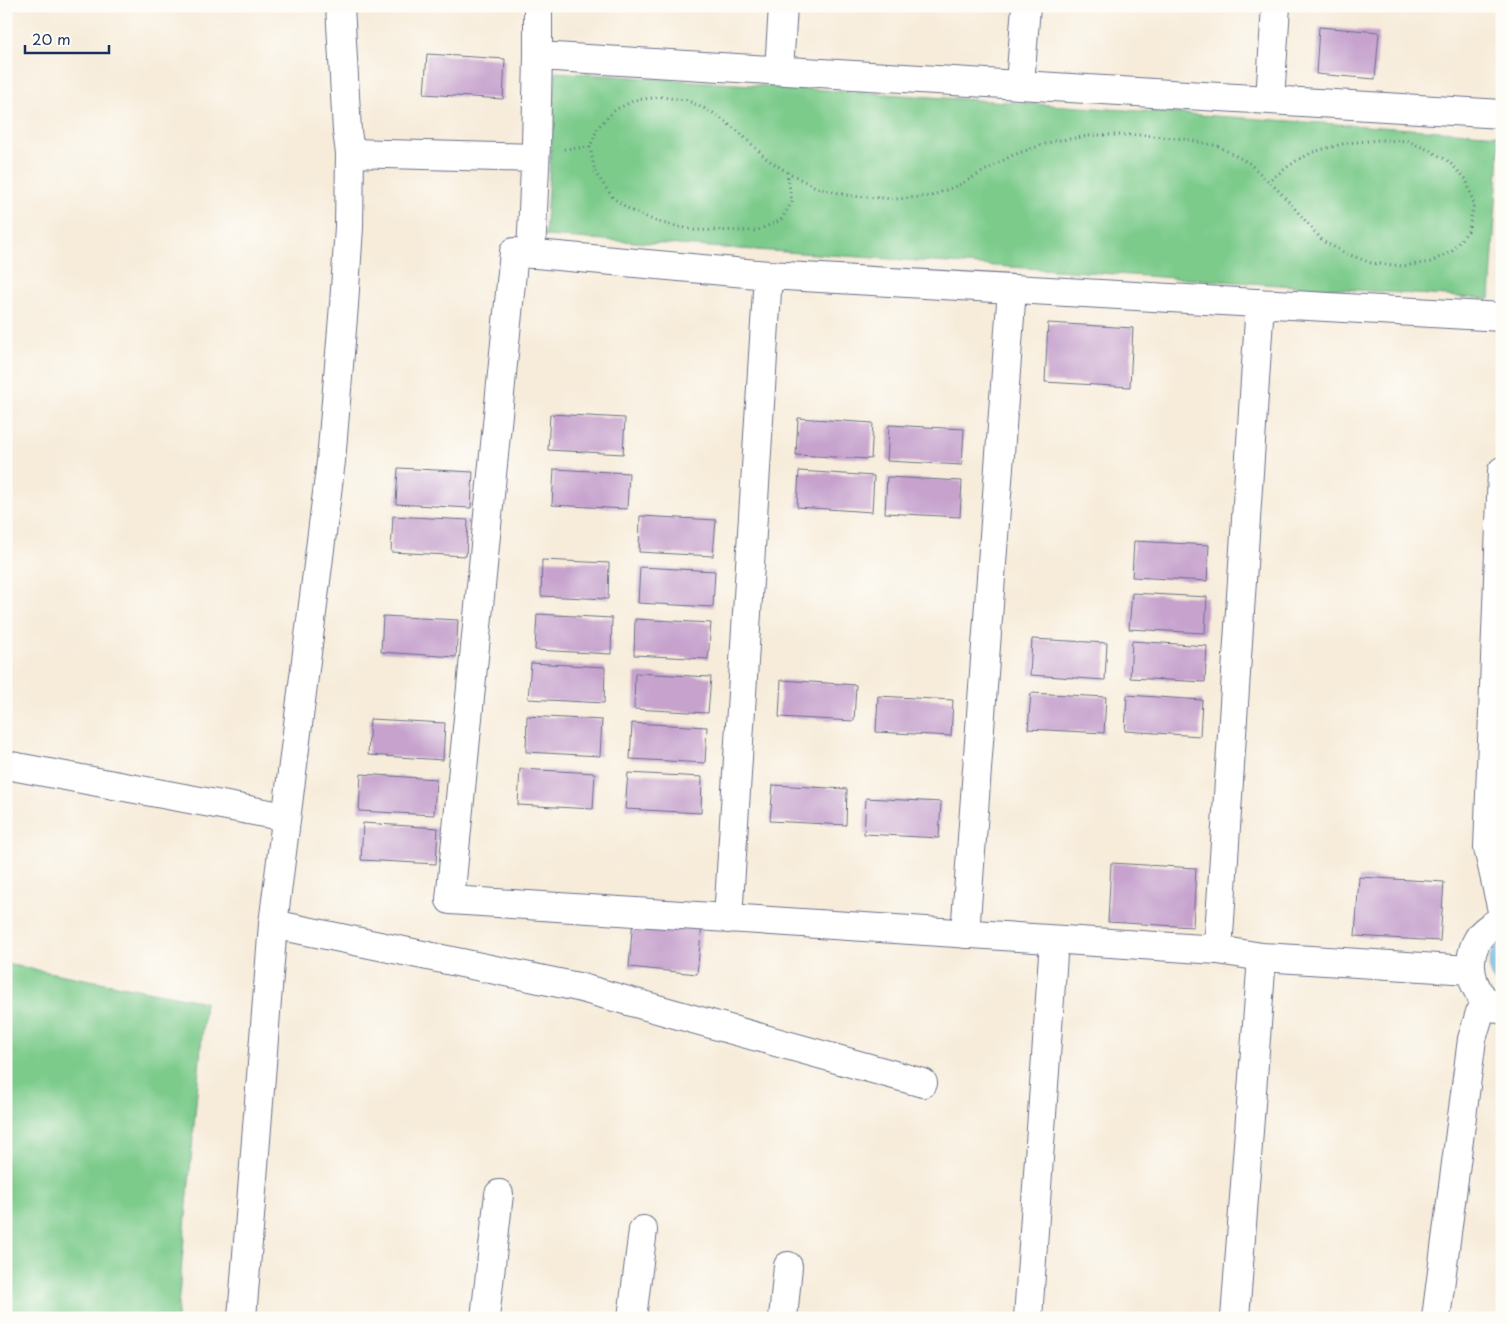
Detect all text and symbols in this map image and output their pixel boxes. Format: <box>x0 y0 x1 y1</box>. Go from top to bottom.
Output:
scale bar <box>25 22 109 54</box>
text: 20 m <box>32 27 71 50</box>

